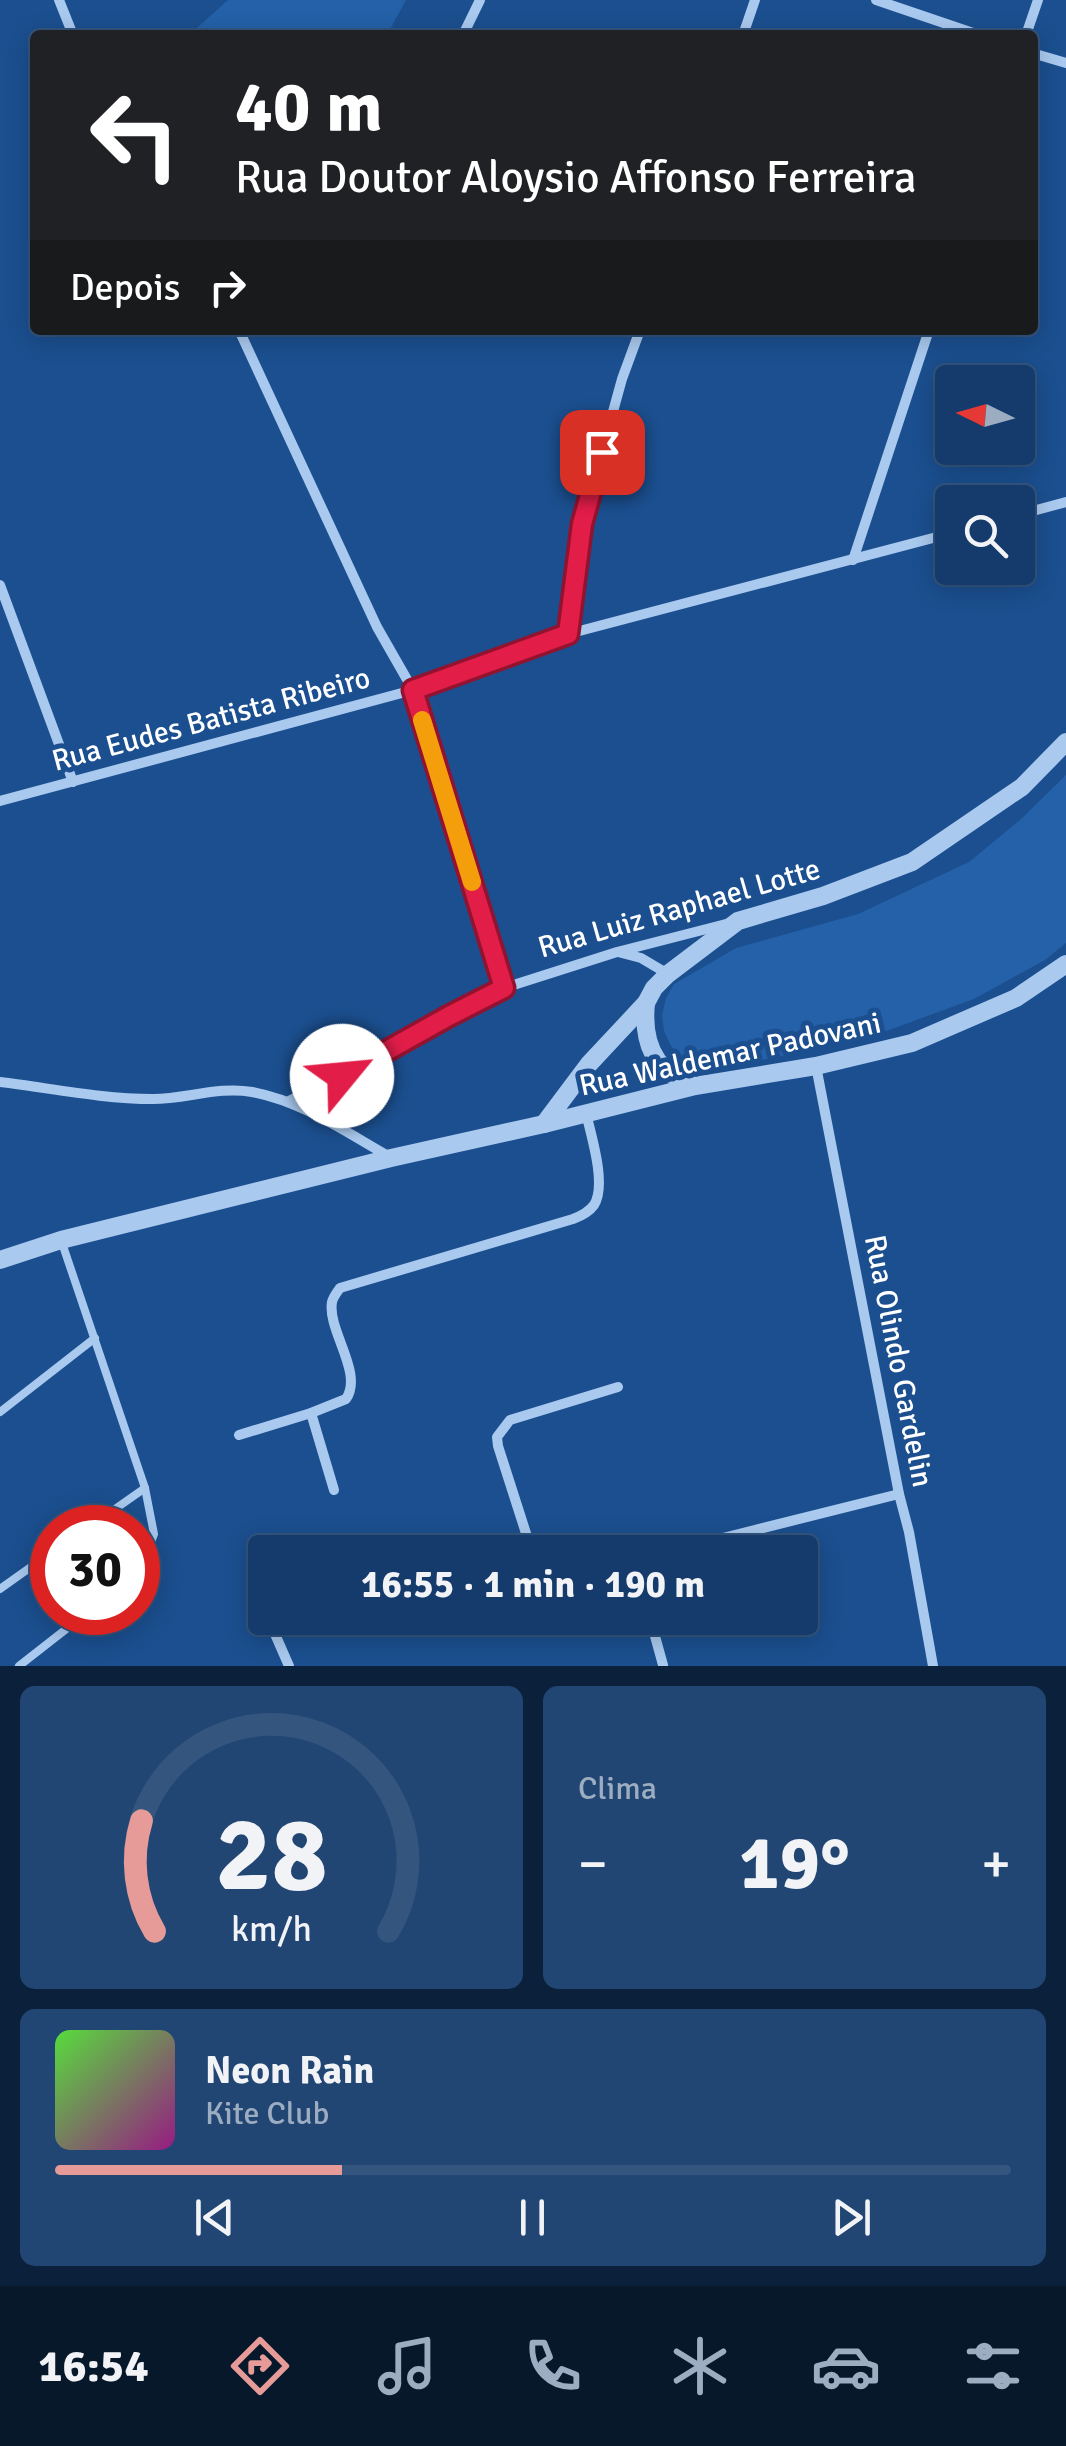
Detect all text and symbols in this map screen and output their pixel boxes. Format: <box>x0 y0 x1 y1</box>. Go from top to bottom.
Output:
text: 40 m <box>235 64 383 150</box>
icon: left <box>70 70 200 200</box>
text: Rua Doutor Aloysio Affonso Ferreira <box>235 150 916 205</box>
icon: right <box>200 260 255 315</box>
text: Depois <box>70 264 180 311</box>
north arrow <box>935 365 1035 465</box>
map controls <box>935 365 1035 585</box>
pin <box>560 410 645 495</box>
icon: arrive <box>575 425 630 480</box>
button: search <box>935 485 1035 585</box>
street label: Rua Eudes Batista Ribeiro <box>48 659 374 780</box>
street label: Rua Luiz Raphael Lotte <box>534 851 824 966</box>
street label: Rua Waldemar Padovani <box>576 1004 884 1105</box>
position arrow <box>290 1024 394 1128</box>
street label: Rua Olindo Gardelin <box>856 1232 941 1490</box>
speed limit sign: 30 <box>30 1505 160 1635</box>
text: 16:55 · 1 min · 190 m <box>361 1561 705 1608</box>
text: Clima <box>578 1769 657 1808</box>
text: 28 <box>215 1791 328 1919</box>
text: 19° <box>739 1817 850 1910</box>
text: − <box>578 1830 608 1898</box>
text: + <box>981 1830 1011 1898</box>
text: km/h <box>231 1907 312 1951</box>
text: Neon Rain <box>205 2047 374 2094</box>
text: Kite Club <box>205 2094 329 2133</box>
icon: previous <box>187 2190 242 2245</box>
icon: pause <box>505 2190 560 2245</box>
icon: next <box>824 2190 879 2245</box>
icon: directions <box>225 2331 295 2401</box>
icon: music <box>372 2331 442 2401</box>
icon: phone <box>518 2331 588 2401</box>
icon: climate <box>665 2331 735 2401</box>
icon: car <box>811 2331 881 2401</box>
icon: filters <box>958 2331 1028 2401</box>
text: 16:54 <box>38 2339 149 2394</box>

